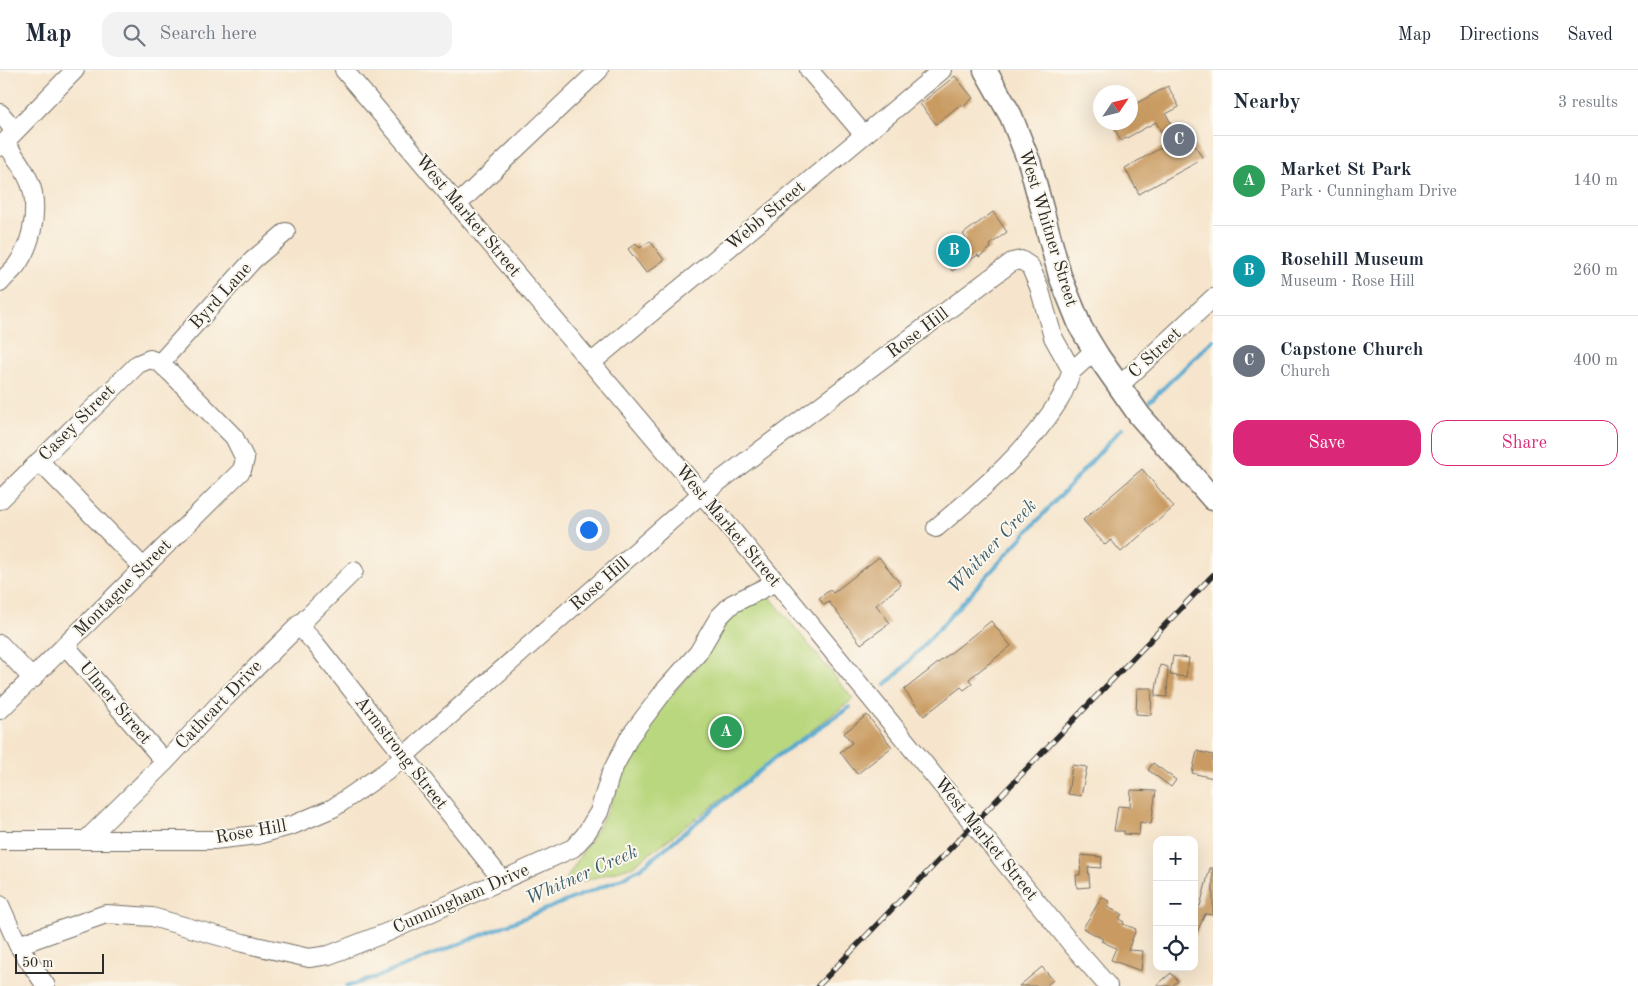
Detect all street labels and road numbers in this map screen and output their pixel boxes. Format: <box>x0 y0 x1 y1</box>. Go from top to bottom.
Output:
street label: West Whitner Street <box>1016 147 1080 309</box>
street label: West Market Street <box>412 152 524 280</box>
street label: Webb Street <box>723 178 809 254</box>
street label: Byrd Lane <box>187 259 255 333</box>
street label: Rose Hill <box>884 304 952 362</box>
street label: C Street <box>1125 324 1185 382</box>
street label: Casey Street <box>36 382 118 464</box>
street label: West Market Street <box>672 462 784 590</box>
street label: Montague Street <box>71 536 175 640</box>
street label: Rose Hill <box>567 554 633 614</box>
street label: Cathcart Drive <box>172 657 266 753</box>
street label: Ulmer Street <box>75 658 155 748</box>
street label: Armstrong Street <box>351 693 451 813</box>
street label: West Market Street <box>931 774 1041 904</box>
street label: Rose Hill <box>214 817 288 847</box>
street label: Cunningham Drive <box>390 861 532 937</box>

